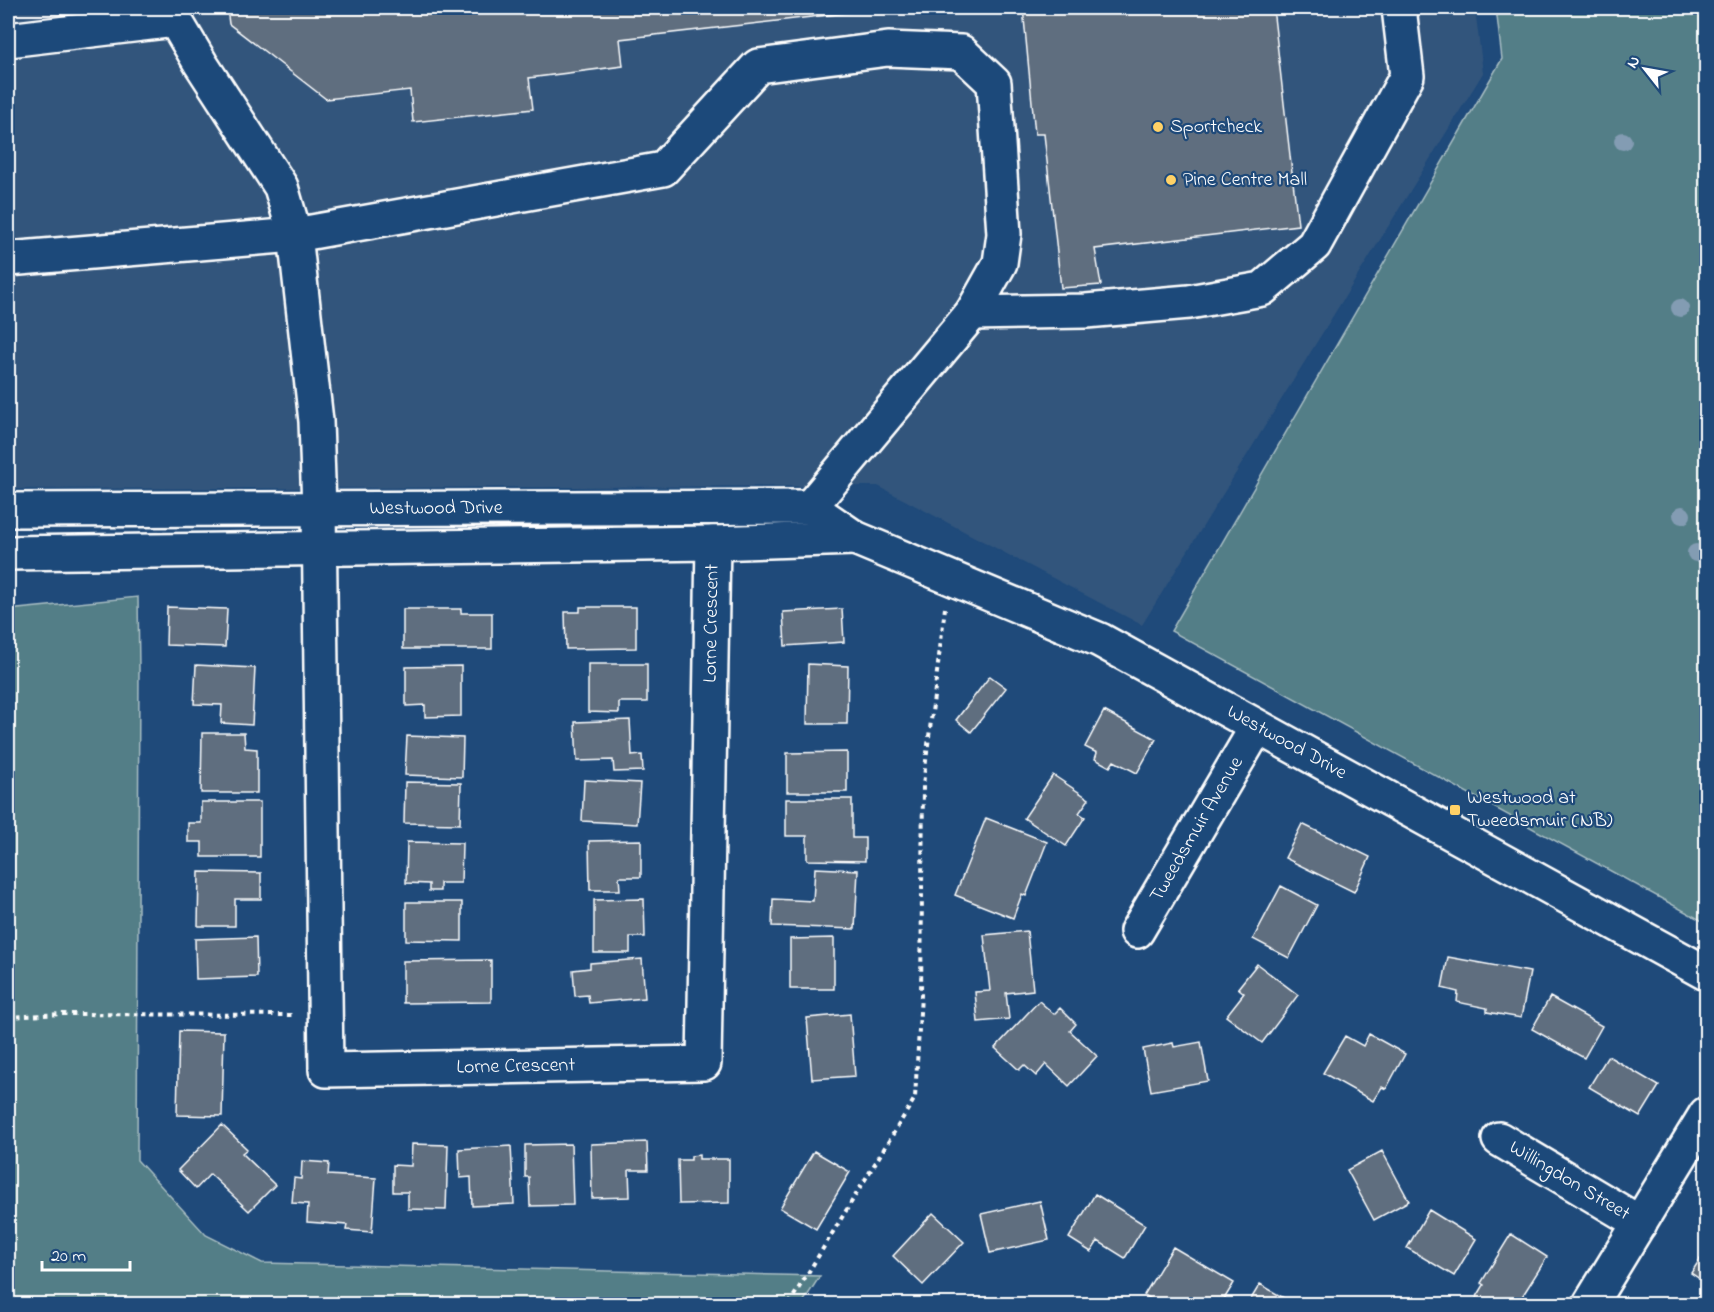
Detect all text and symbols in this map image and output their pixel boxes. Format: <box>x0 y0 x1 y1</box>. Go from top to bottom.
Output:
north arrow <box>1615 39 1675 99</box>
text: N <box>1621 51 1647 73</box>
place label: Sportcheck <box>1170 113 1262 142</box>
marker: Sportcheck <box>1151 120 1165 134</box>
place label: Pine Centre Mall <box>1183 166 1307 195</box>
marker: Pine Centre Mall <box>1164 173 1178 187</box>
street label: Westwood Drive <box>369 494 503 523</box>
street label: Lorne Crescent <box>696 563 727 683</box>
street label: Westwood Drive <box>1221 698 1352 787</box>
street label: Tweedsmuir Avenue <box>1143 751 1251 907</box>
place label: Westwood at Tweedsmuir (NB) <box>1467 784 1613 836</box>
marker: Westwood at Tweedsmuir (NB) <box>1448 803 1462 817</box>
street label: Lorne Crescent <box>456 1051 576 1082</box>
street label: Willingdon Street <box>1503 1134 1636 1228</box>
scale bar <box>42 1234 130 1272</box>
text: 20 m <box>51 1244 86 1270</box>

